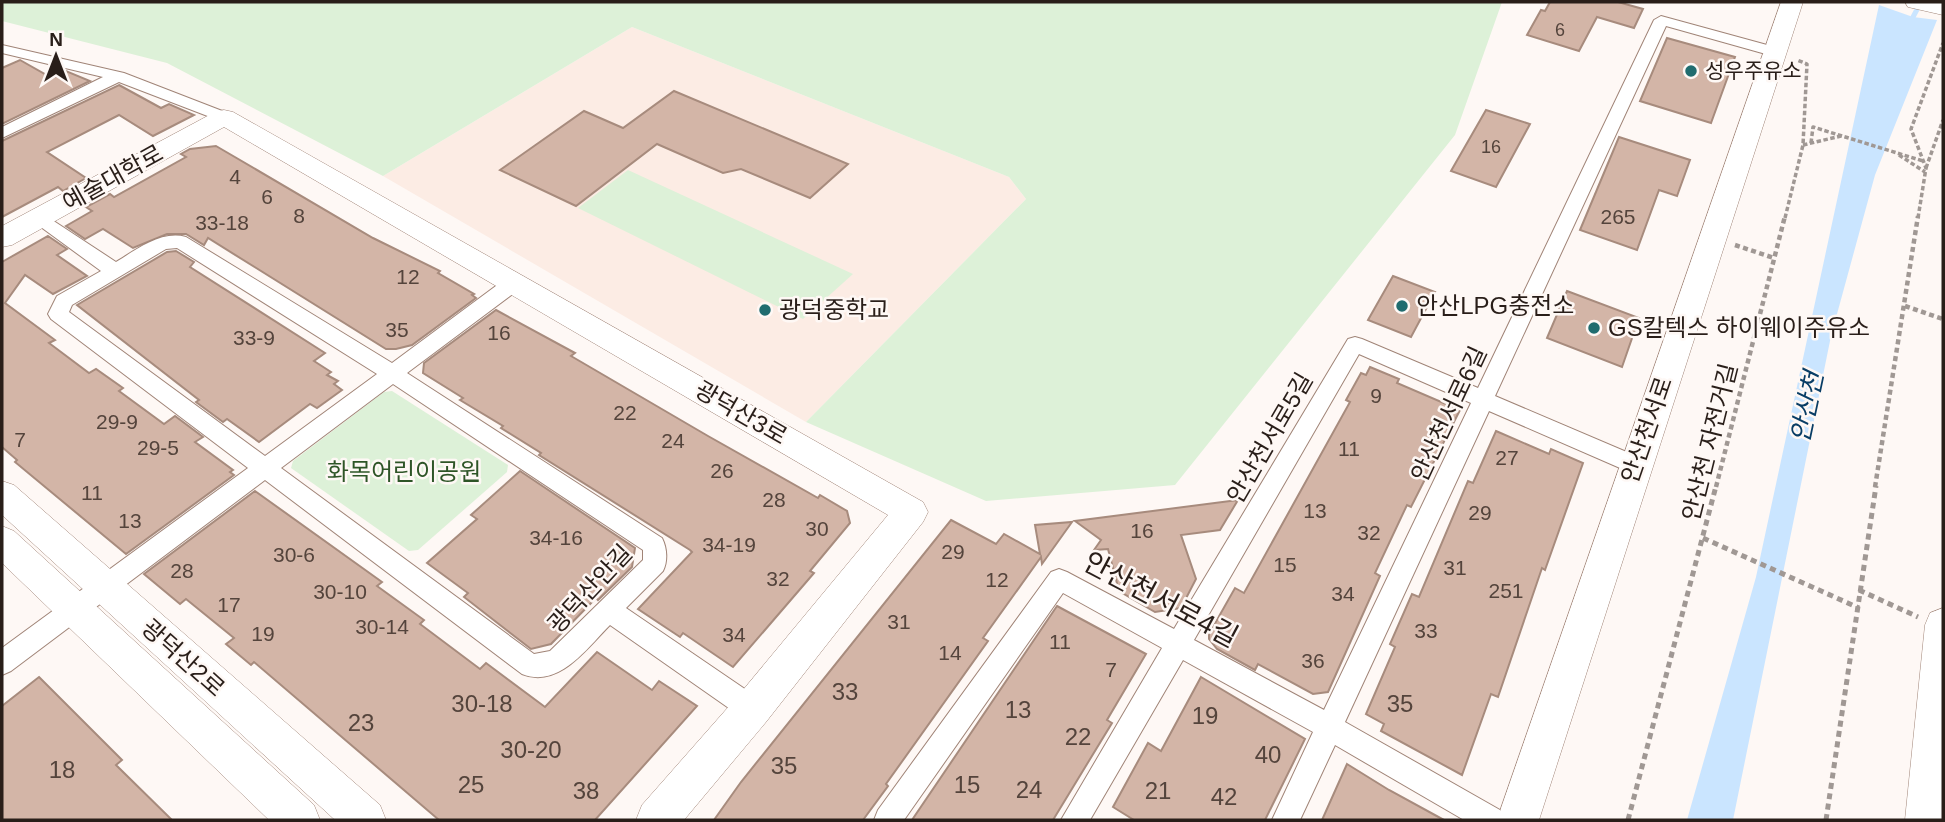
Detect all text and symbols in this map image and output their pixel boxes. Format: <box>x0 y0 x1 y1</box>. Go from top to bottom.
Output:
house number: 6 <box>1555 20 1565 40</box>
north arrow <box>21 21 91 91</box>
text: N <box>49 29 63 50</box>
place label: 성우주유소 <box>1705 59 1802 82</box>
marker: 성우주유소 <box>1683 63 1699 79</box>
house number: 16 <box>1481 137 1501 157</box>
street label: 예술대학로 <box>58 139 168 216</box>
house number: 4 <box>229 165 241 188</box>
house number: 6 <box>261 185 273 208</box>
house number: 8 <box>293 204 305 227</box>
house number: 265 <box>1600 205 1636 228</box>
house number: 33-18 <box>195 211 249 234</box>
house number: 12 <box>396 265 420 288</box>
place label: 안산LPG충전소 <box>1416 292 1574 319</box>
place label: 광덕중학교 <box>779 296 889 323</box>
marker: 안산LPG충전소 <box>1394 298 1410 314</box>
marker: 광덕중학교 <box>757 302 773 318</box>
place label: GS칼텍스 하이웨이주유소 <box>1608 314 1870 341</box>
house number: 35 <box>385 318 409 341</box>
marker: GS칼텍스 하이웨이주유소 <box>1586 320 1602 336</box>
house number: 16 <box>487 321 511 344</box>
house number: 33-9 <box>233 326 275 349</box>
street label: 안산천서로6길 <box>1405 342 1492 486</box>
street label: 안산천 자전거길 <box>1677 360 1742 523</box>
water label: 안산천 <box>1785 366 1830 445</box>
street label: 안산천서로5길 <box>1221 368 1318 508</box>
street label: 안산천서로 <box>1616 373 1677 486</box>
street label: 광덕산3로 <box>690 375 792 450</box>
house number: 9 <box>1370 384 1382 407</box>
house number: 22 <box>613 401 637 424</box>
house number: 29-9 <box>96 410 138 433</box>
house number: 7 <box>14 428 26 451</box>
house number: 24 <box>661 429 685 452</box>
house number: 29-5 <box>137 436 179 459</box>
house number: 11 <box>1338 437 1360 460</box>
house number: 27 <box>1495 446 1519 469</box>
park label: 화목어린이공원 <box>327 458 481 485</box>
house number: 26 <box>710 459 734 482</box>
house number: 11 <box>81 481 103 504</box>
house number: 28 <box>762 488 786 511</box>
house number: 13 <box>1303 499 1327 522</box>
house number: 29 <box>1468 501 1492 524</box>
house number: 13 <box>118 509 142 532</box>
house number: 30 <box>805 517 829 540</box>
house number: 16 <box>1130 519 1154 542</box>
house number: 32 <box>1357 521 1381 544</box>
house number: 34-16 <box>529 526 583 549</box>
house number: 34-19 <box>702 533 756 556</box>
street label: 광덕산안길 <box>542 539 637 638</box>
house number: 29 <box>941 540 965 563</box>
house number: 30-6 <box>273 543 315 566</box>
street label: 안산천서로4길 <box>1078 546 1243 653</box>
house number: 15 <box>1273 553 1297 576</box>
house number: 31 <box>1443 556 1467 579</box>
house number: 28 <box>170 559 194 582</box>
house number: 32 <box>766 567 790 590</box>
house number: 12 <box>985 568 1009 591</box>
house number: 251 <box>1488 579 1524 602</box>
house number: 30-10 <box>313 580 367 603</box>
house number: 34 <box>1331 582 1355 605</box>
house number: 17 <box>217 593 241 616</box>
house number: 31 <box>887 610 911 633</box>
street label: 광덕산2로 <box>137 614 230 702</box>
house number: 30-14 <box>355 615 409 638</box>
house number: 33 <box>1414 619 1438 642</box>
house number: 19 <box>251 622 275 645</box>
house number: 34 <box>722 623 746 646</box>
house number: 11 <box>1049 630 1071 653</box>
house number: 14 <box>938 641 962 664</box>
house number: 36 <box>1301 649 1325 672</box>
house number: 7 <box>1105 658 1117 681</box>
house number: 33 <box>832 678 858 705</box>
house number: 30-18 <box>451 690 513 717</box>
house number: 35 <box>1387 690 1413 717</box>
house number: 13 <box>1005 696 1031 723</box>
house number: 19 <box>1192 702 1218 729</box>
house number: 23 <box>348 709 374 736</box>
house number: 22 <box>1065 723 1091 750</box>
house number: 30-20 <box>500 736 562 763</box>
house number: 40 <box>1255 741 1281 768</box>
house number: 35 <box>771 752 797 779</box>
house number: 18 <box>49 756 75 783</box>
house number: 25 <box>458 771 484 798</box>
house number: 15 <box>954 771 980 798</box>
house number: 24 <box>1016 776 1042 803</box>
house number: 38 <box>573 777 599 804</box>
house number: 21 <box>1145 777 1171 804</box>
house number: 42 <box>1211 783 1237 810</box>

